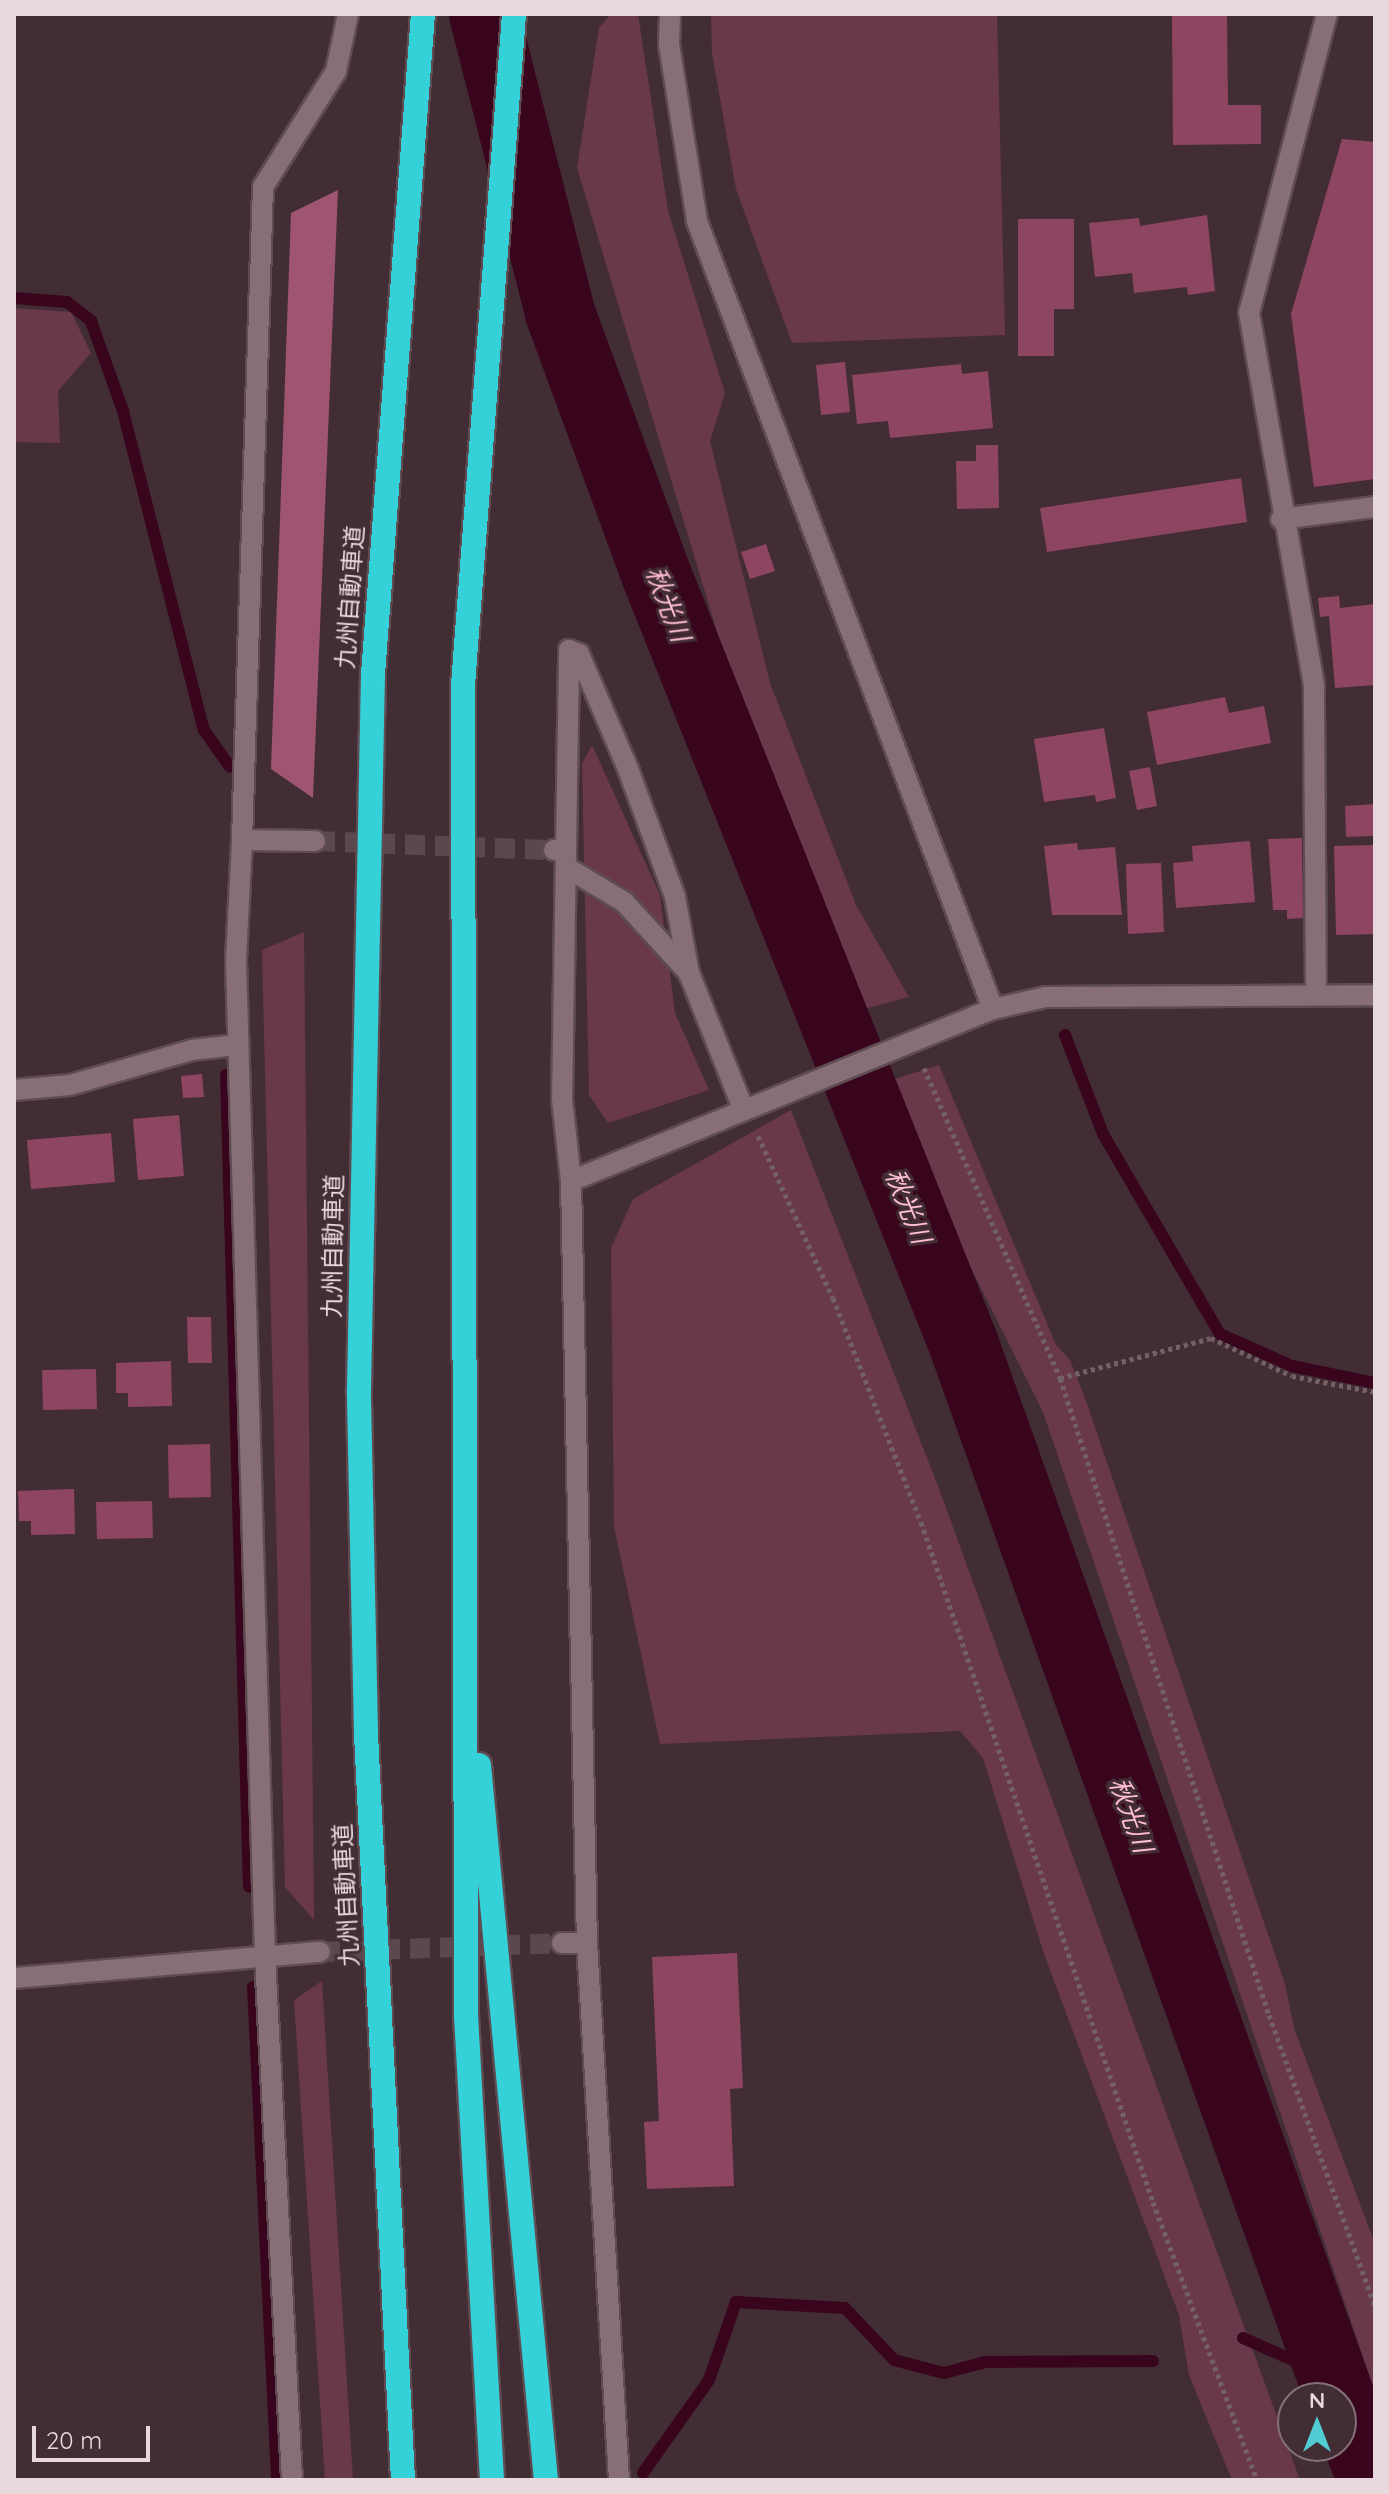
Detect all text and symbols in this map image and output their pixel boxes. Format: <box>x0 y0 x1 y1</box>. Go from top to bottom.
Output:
street label: 九州自動車道 <box>331 524 369 670</box>
water label: 秋光川 <box>639 562 697 646</box>
water label: 秋光川 <box>879 1164 937 1248</box>
street label: 九州自動車道 <box>317 1174 349 1318</box>
water label: 秋光川 <box>1103 1773 1159 1857</box>
street label: 九州自動車道 <box>328 1822 364 1968</box>
north arrow <box>1277 2382 1357 2462</box>
text: N <box>1309 2386 1325 2414</box>
scale bar <box>36 2410 154 2460</box>
text: 20 m <box>46 2425 102 2455</box>

